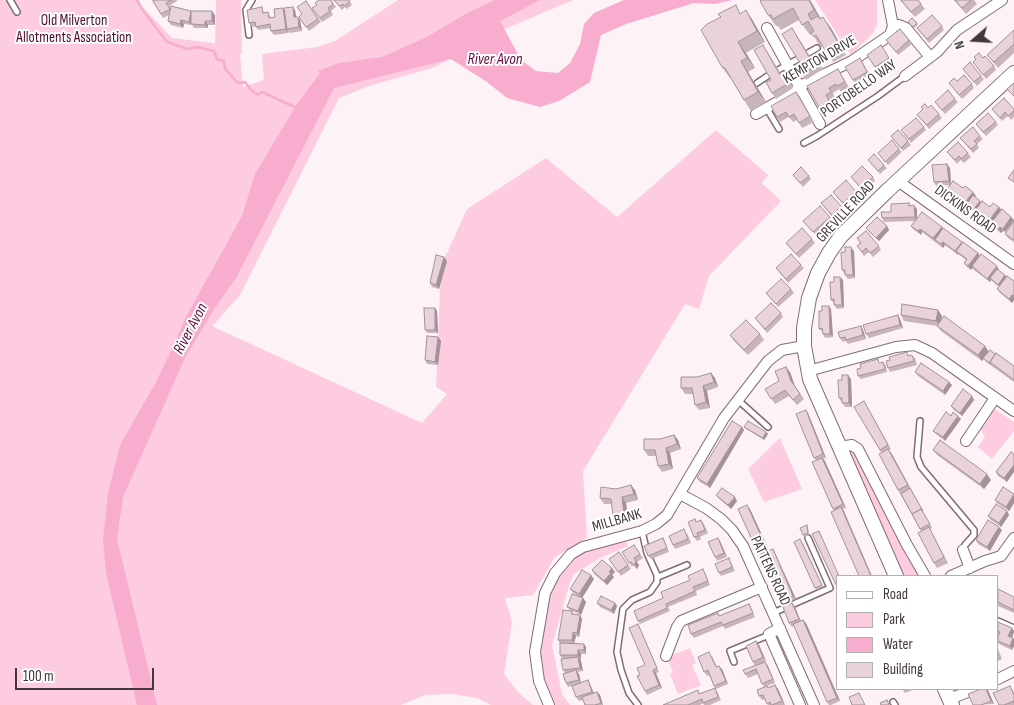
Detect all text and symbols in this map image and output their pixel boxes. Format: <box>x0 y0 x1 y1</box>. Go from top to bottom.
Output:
park label: Old Milverton Allotments Association <box>16 12 132 47</box>
north arrow <box>949 15 999 65</box>
street label: KEMPTON DRIVE <box>780 32 860 88</box>
text: N <box>950 39 969 51</box>
water label: River Avon <box>468 50 522 70</box>
street label: PORTOBELLO WAY <box>818 56 900 122</box>
street label: GREVILLE ROAD <box>813 177 879 247</box>
street label: DICKINS ROAD <box>931 182 999 238</box>
water label: River Avon <box>170 300 212 358</box>
street label: MILLBANK <box>590 505 644 537</box>
street label: PATTENS ROAD <box>746 533 794 609</box>
legend <box>836 575 999 690</box>
text: Road <box>883 585 908 604</box>
text: Park <box>883 610 905 629</box>
text: Water <box>883 635 913 654</box>
scale bar <box>18 658 156 690</box>
text: Building <box>883 660 923 679</box>
text: 100 m <box>23 667 54 686</box>

